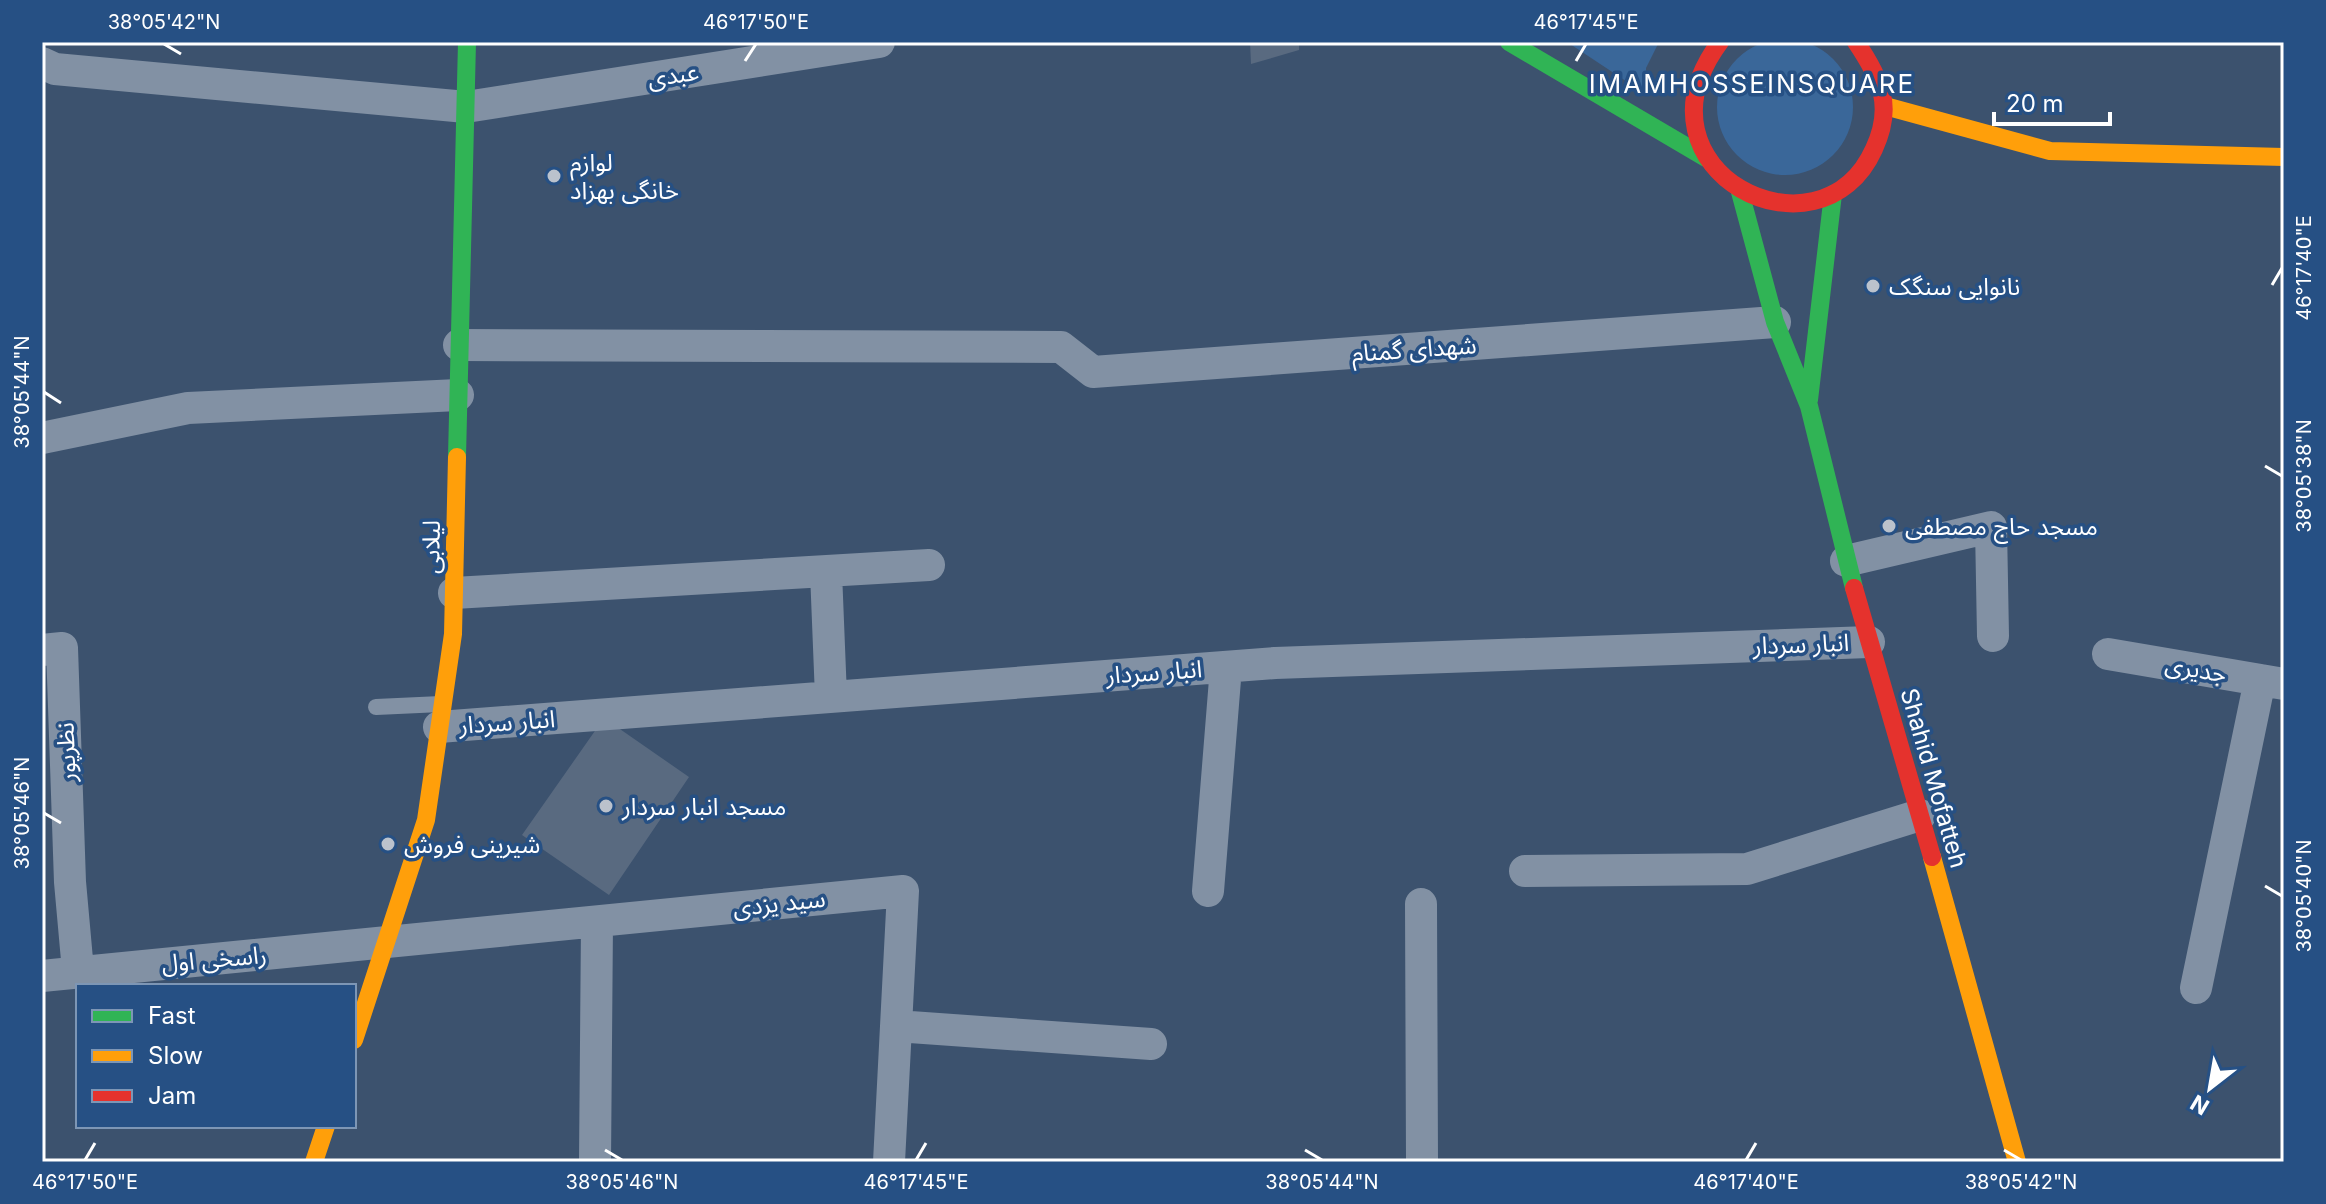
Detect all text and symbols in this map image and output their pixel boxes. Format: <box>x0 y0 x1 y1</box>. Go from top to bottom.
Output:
text: 38°05'42"N <box>108 10 220 34</box>
text: 46°17'50"E <box>703 10 809 34</box>
text: 46°17'45"E <box>1533 10 1639 34</box>
street label: عبدی <box>645 57 701 93</box>
district label: IMAMHOSSEINSQUARE <box>1589 68 1915 99</box>
scale bar <box>1994 76 2110 126</box>
text: 20 m <box>2006 89 2064 118</box>
place label: لوازم خانگی بهزاد <box>570 148 679 205</box>
marker: لوازم خانگی بهزاد <box>545 167 563 185</box>
text: 46°17'40"E <box>2292 215 2316 321</box>
place label: نانوایی سنگک <box>1889 272 2020 301</box>
marker: نانوایی سنگک <box>1864 277 1882 295</box>
street label: شهدای گمنام <box>1351 330 1478 372</box>
text: 38°05'44"N <box>10 335 34 449</box>
text: 38°05'38"N <box>2292 419 2316 533</box>
place label: مسجد حاج مصطفی <box>1905 512 2098 544</box>
marker: مسجد حاج مصطفی <box>1880 517 1898 535</box>
street label: لیلابی <box>416 520 446 574</box>
street label: انبار سردار <box>1751 628 1850 660</box>
street label: جدیری <box>2163 649 2229 689</box>
street label: انبار سردار <box>1104 654 1203 690</box>
street label: Shahid Mofatteh <box>1894 685 1974 871</box>
street label: انبار سردار <box>457 704 556 740</box>
street label: نظرپور <box>50 722 83 783</box>
text: 38°05'46"N <box>10 757 34 869</box>
place label: مسجد انبار سردار <box>621 792 786 821</box>
marker: مسجد انبار سردار <box>597 797 615 815</box>
place label: شیرینی فروش <box>404 830 540 859</box>
marker: شیرینی فروش <box>379 835 397 853</box>
text: 38°05'40"N <box>2292 840 2316 953</box>
street label: سید یزدی <box>731 884 827 922</box>
street label: راسخی اول <box>160 940 268 978</box>
legend <box>76 984 356 1128</box>
text: Fast <box>148 1001 196 1030</box>
text: Slow <box>148 1041 203 1070</box>
north arrow <box>2170 1048 2250 1128</box>
text: Jam <box>148 1081 196 1110</box>
text: N <box>2186 1090 2214 1121</box>
text: 46°17'50"E <box>32 1170 138 1194</box>
text: 38°05'46"N <box>566 1170 678 1194</box>
text: 46°17'45"E <box>863 1170 969 1194</box>
text: 38°05'44"N <box>1265 1170 1379 1194</box>
text: 46°17'40"E <box>1693 1170 1799 1194</box>
text: 38°05'42"N <box>1965 1170 2077 1194</box>

